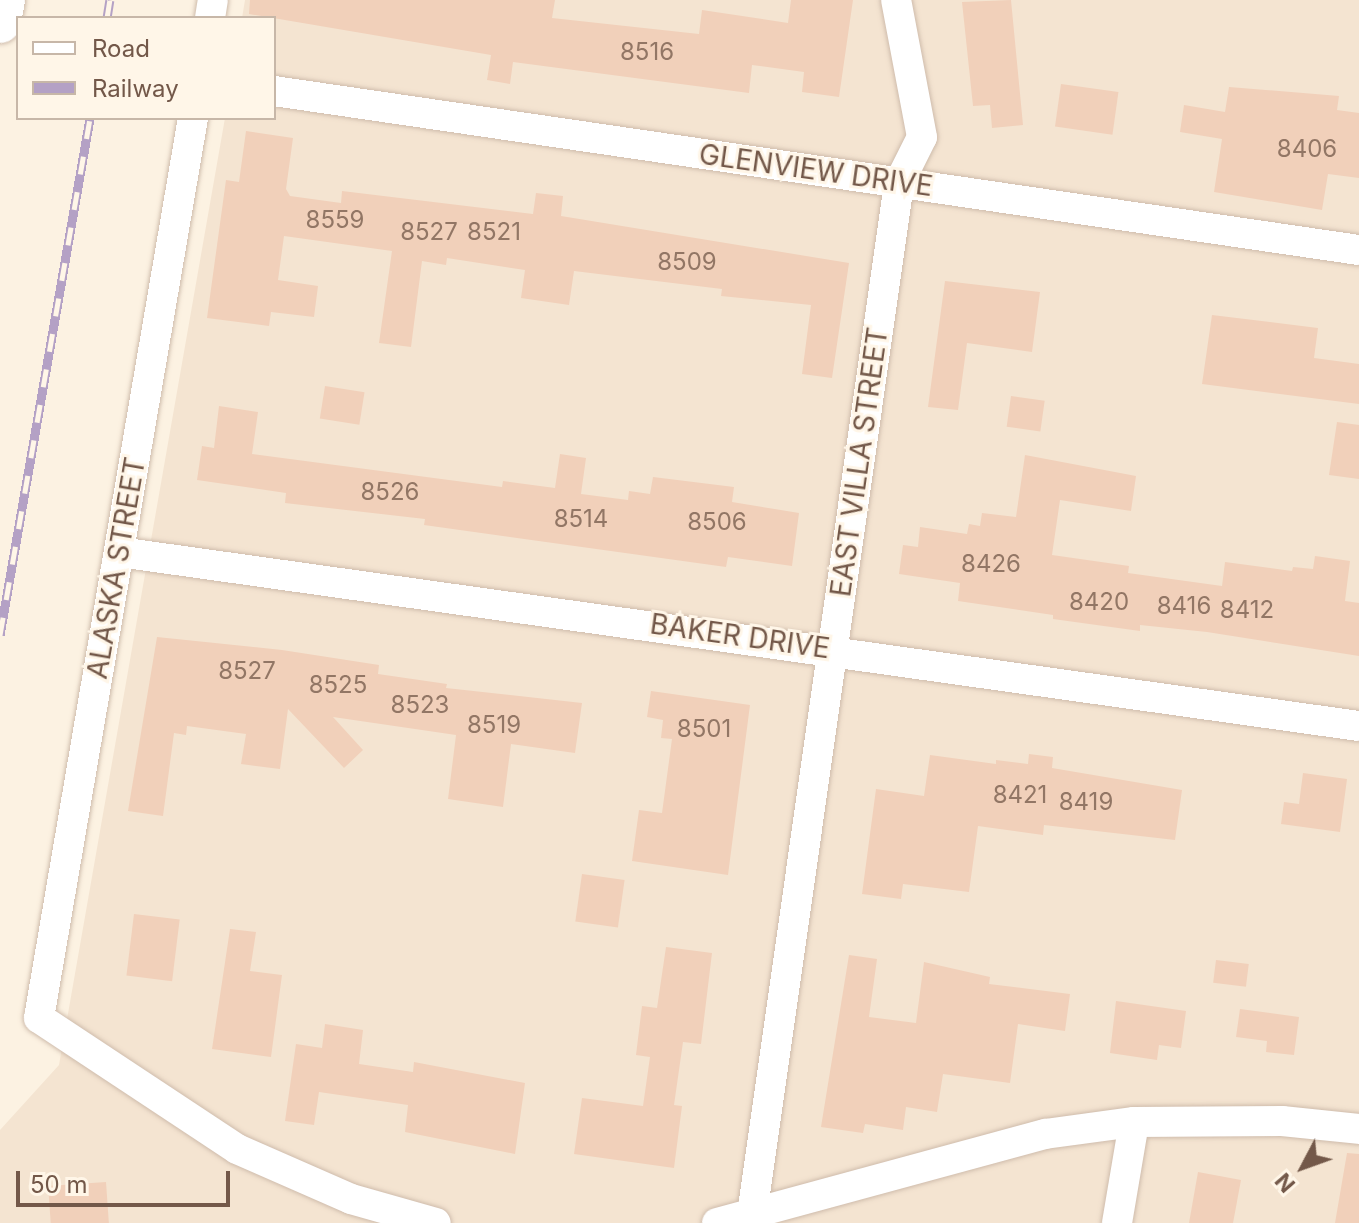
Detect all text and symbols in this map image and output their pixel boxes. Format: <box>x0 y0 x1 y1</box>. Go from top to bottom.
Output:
legend <box>16 16 276 120</box>
text: Road <box>92 34 150 63</box>
house number: 8516 <box>620 38 674 66</box>
text: Railway <box>92 74 179 103</box>
house number: 8406 <box>1277 135 1337 163</box>
street label: GLENVIEW DRIVE <box>697 137 935 203</box>
house number: 8559 <box>306 206 364 234</box>
house number: 8527 <box>400 218 458 246</box>
house number: 8521 <box>467 218 521 246</box>
house number: 8509 <box>657 248 717 276</box>
street label: EAST VILLA STREET <box>823 325 895 599</box>
street label: ALASKA STREET <box>80 455 152 681</box>
house number: 8526 <box>361 478 419 506</box>
house number: 8514 <box>554 505 608 533</box>
house number: 8506 <box>687 508 747 536</box>
house number: 8426 <box>961 550 1021 578</box>
house number: 8420 <box>1069 588 1129 616</box>
house number: 8416 <box>1157 592 1211 620</box>
house number: 8412 <box>1220 596 1274 624</box>
street label: BAKER DRIVE <box>648 607 832 665</box>
house number: 8527 <box>218 657 276 685</box>
house number: 8525 <box>309 671 367 699</box>
house number: 8523 <box>391 691 449 719</box>
house number: 8519 <box>467 711 521 739</box>
house number: 8501 <box>677 715 731 743</box>
house number: 8421 <box>993 781 1047 809</box>
house number: 8419 <box>1059 788 1113 816</box>
north arrow <box>1263 1127 1343 1207</box>
scale bar <box>20 1155 234 1205</box>
text: N <box>1270 1168 1300 1198</box>
text: 50 m <box>30 1170 88 1199</box>

